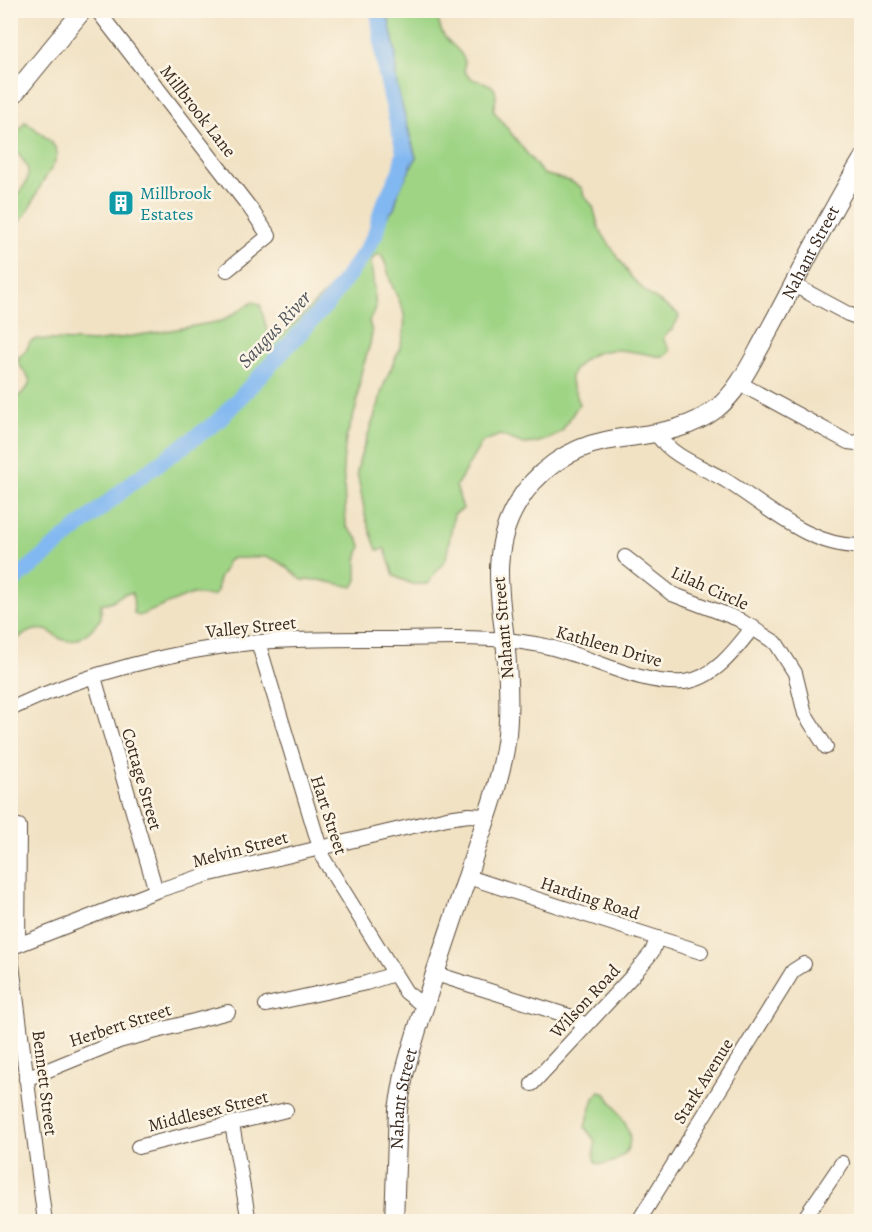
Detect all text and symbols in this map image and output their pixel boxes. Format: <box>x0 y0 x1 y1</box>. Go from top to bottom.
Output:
street label: Millbrook Lane <box>154 60 242 162</box>
place label: Millbrook Estates <box>140 181 212 226</box>
building icon: Millbrook Estates <box>106 188 136 218</box>
street label: Nahant Street <box>776 201 845 303</box>
water label: Saugus River <box>232 284 318 374</box>
street label: Lilah Circle <box>667 560 753 616</box>
street label: Nahant Street <box>487 576 519 680</box>
street label: Valley Street <box>204 610 297 644</box>
street label: Kathleen Drive <box>553 619 665 673</box>
street label: Cottage Street <box>116 725 168 833</box>
street label: Hart Street <box>305 772 353 858</box>
street label: Melvin Street <box>190 825 291 873</box>
street label: Harding Road <box>537 871 643 925</box>
street label: Wilson Road <box>544 959 626 1044</box>
street label: Herbert Street <box>66 997 174 1053</box>
street label: Bennett Street <box>27 1029 63 1137</box>
street label: Stark Avenue <box>667 1034 739 1128</box>
street label: Nahant Street <box>385 1045 423 1150</box>
street label: Middlesex Street <box>145 1084 271 1138</box>

